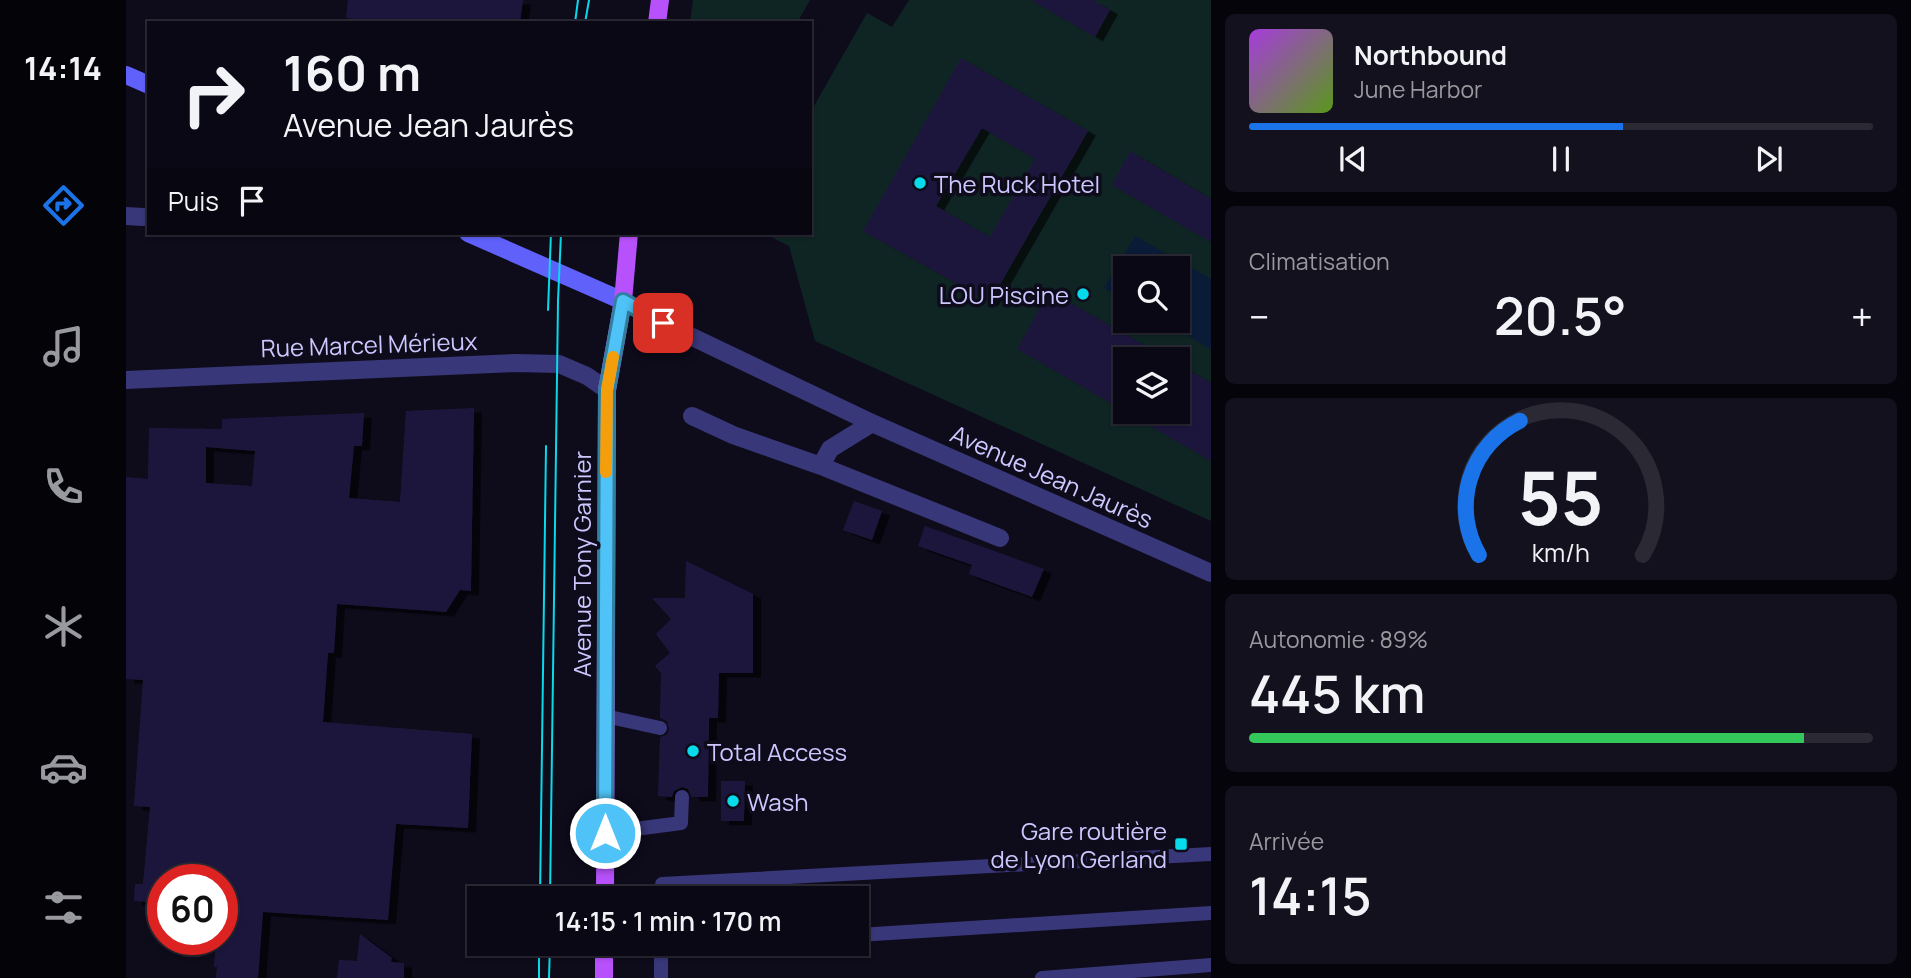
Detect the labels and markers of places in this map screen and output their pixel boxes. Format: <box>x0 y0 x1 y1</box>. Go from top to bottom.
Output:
place label: The Ruck Hotel <box>934 167 1100 200</box>
marker: The Ruck Hotel <box>912 175 928 191</box>
place label: LOU Piscine <box>939 278 1069 311</box>
marker: LOU Piscine <box>1075 286 1091 302</box>
pin <box>633 293 693 353</box>
place label: Total Access <box>707 735 847 768</box>
marker: Total Access <box>685 743 701 759</box>
place label: Wash <box>747 785 809 818</box>
marker: Wash <box>725 793 741 809</box>
place label: Gare routière de Lyon Gerland <box>991 814 1167 875</box>
marker: Gare routière de Lyon Gerland <box>1173 836 1189 852</box>

